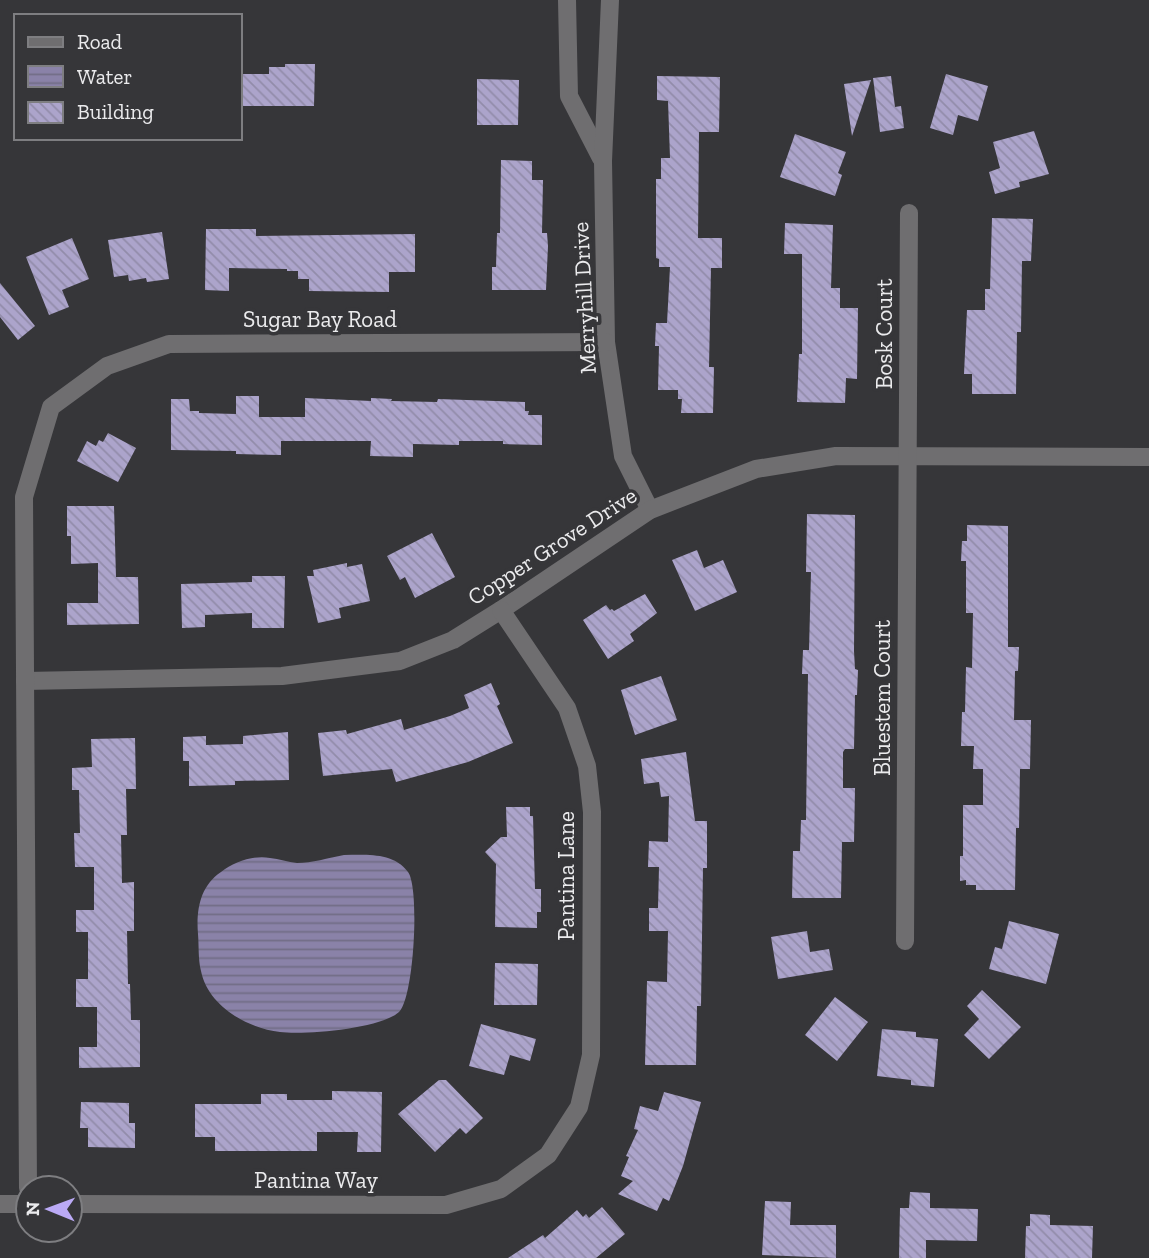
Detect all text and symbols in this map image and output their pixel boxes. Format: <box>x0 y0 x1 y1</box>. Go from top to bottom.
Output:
legend <box>14 14 242 140</box>
text: Road <box>77 29 123 54</box>
text: Water <box>77 64 132 89</box>
text: Building <box>77 99 154 124</box>
street label: Merryhill Drive <box>566 221 602 375</box>
street label: Bosk Court <box>870 278 898 389</box>
street label: Sugar Bay Road <box>243 305 397 333</box>
street label: Copper Grove Drive <box>462 481 642 611</box>
street label: Bluestem Court <box>868 620 896 776</box>
street label: Pantina Lane <box>552 811 580 941</box>
street label: Pantina Way <box>254 1166 378 1194</box>
north arrow <box>14 1174 84 1244</box>
text: N <box>21 1201 44 1216</box>

